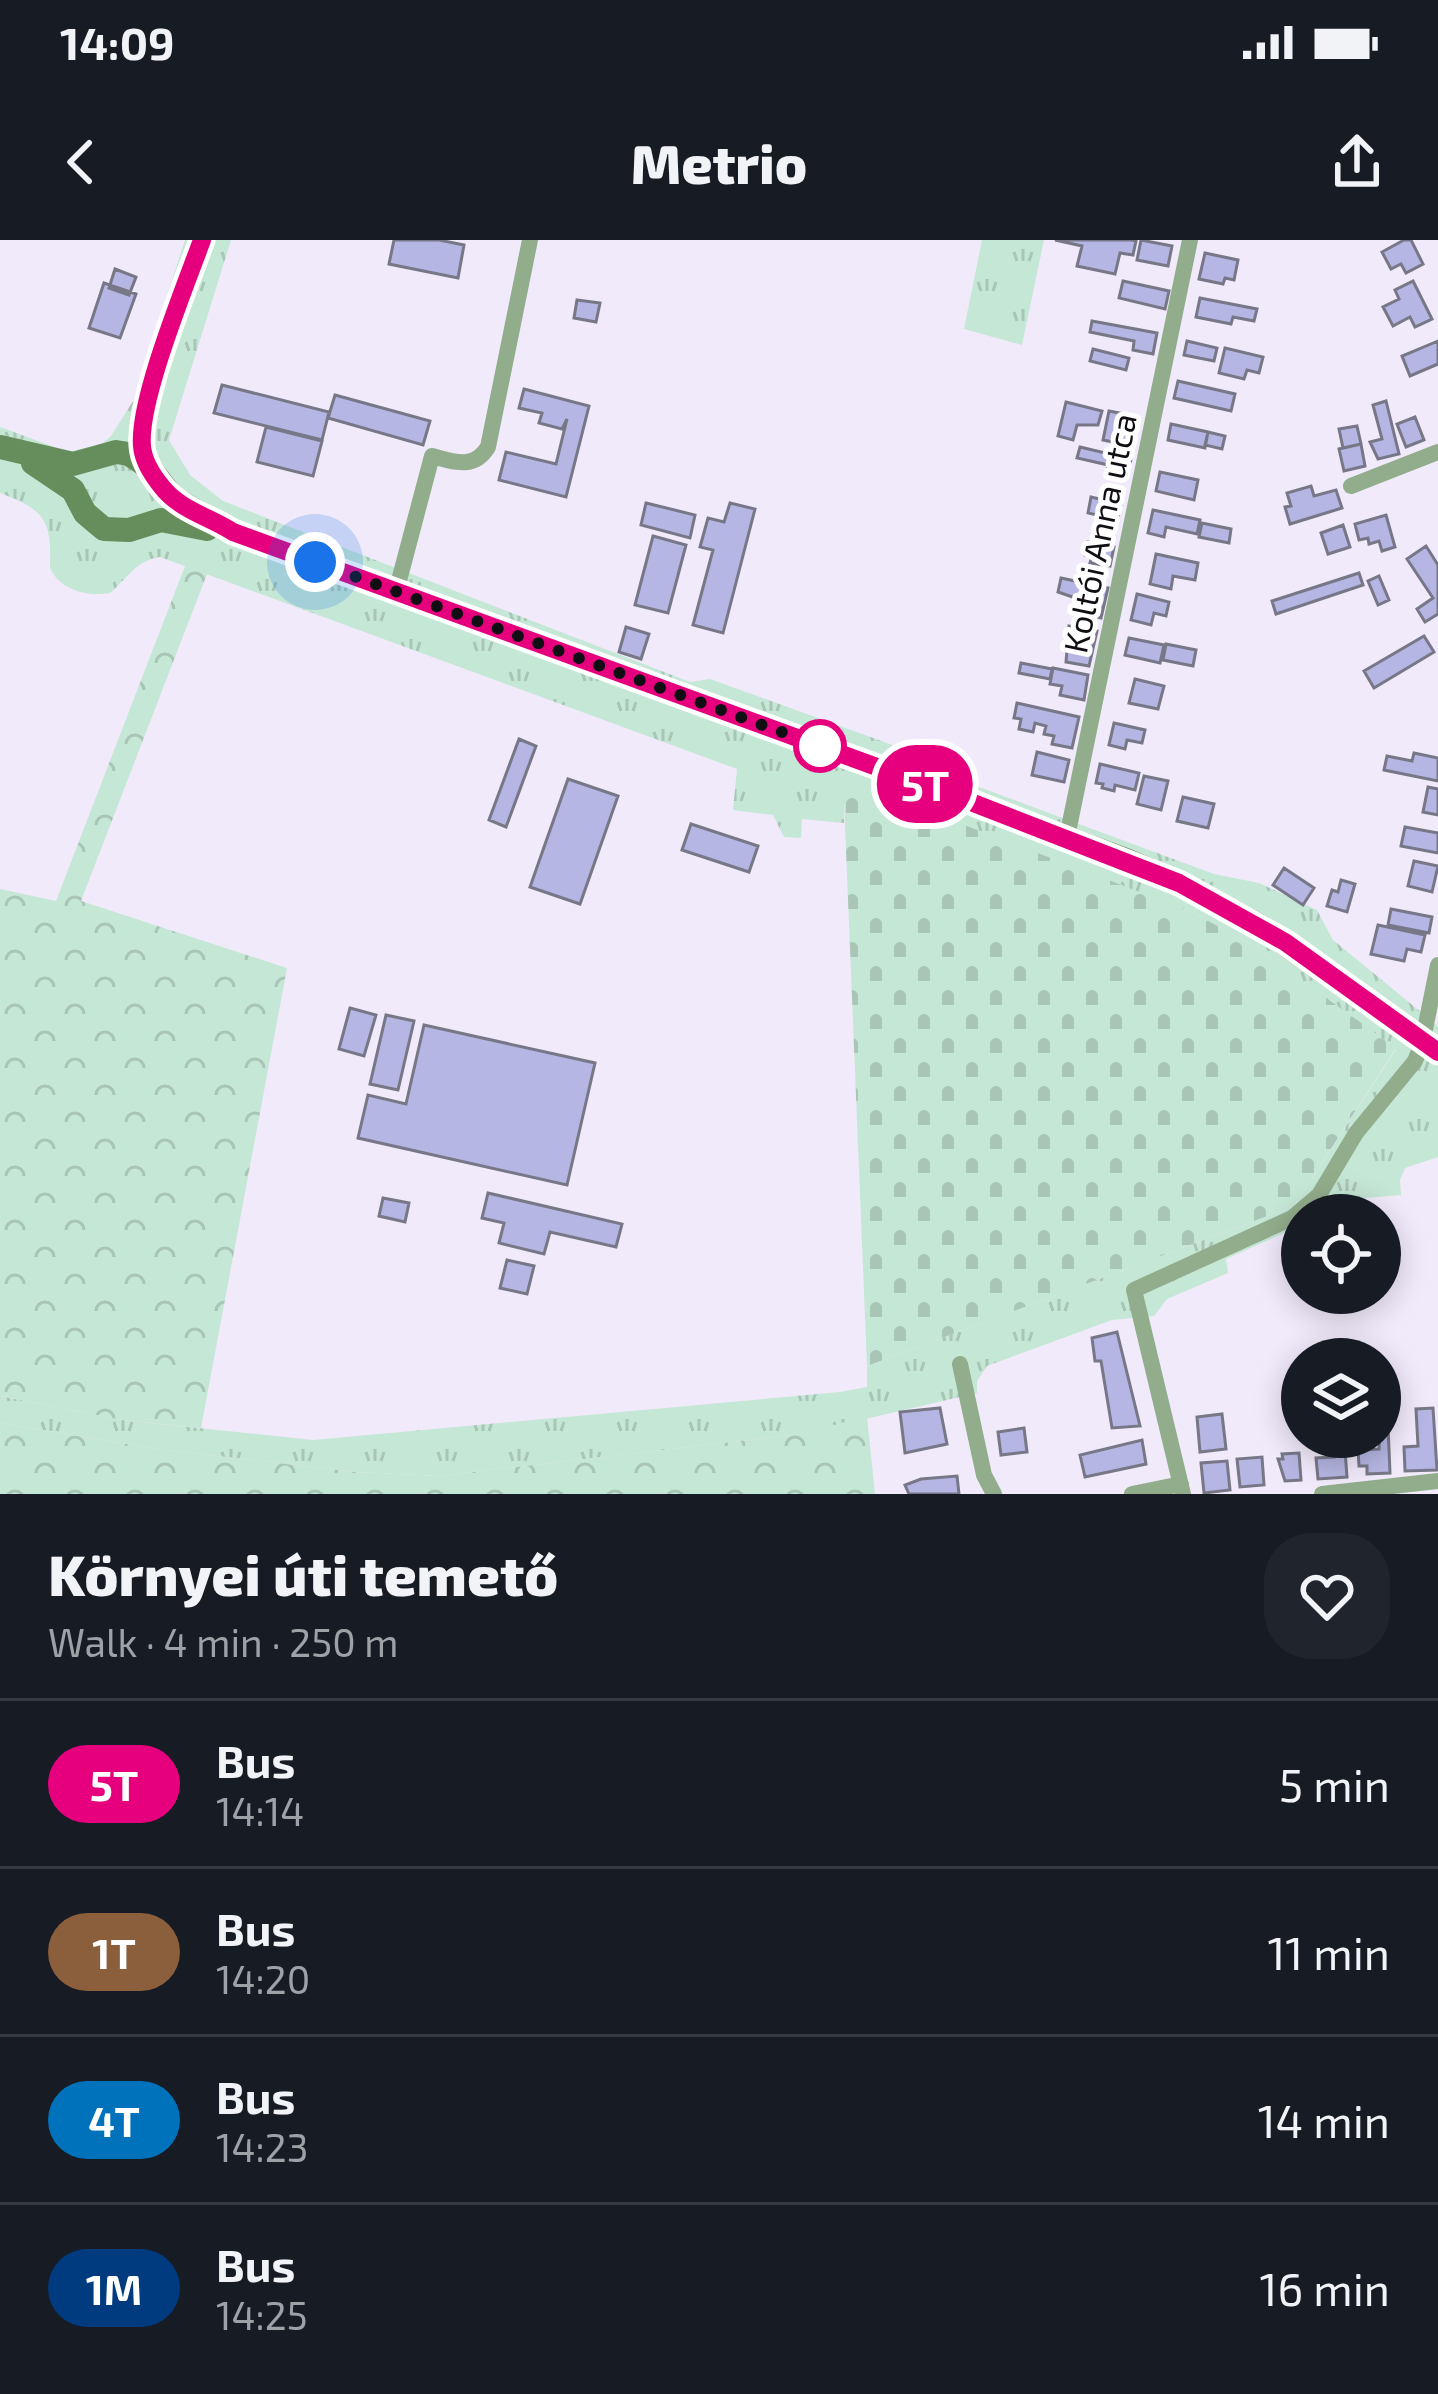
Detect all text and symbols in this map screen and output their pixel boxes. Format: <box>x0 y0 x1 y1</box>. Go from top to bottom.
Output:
text: 14:09 <box>60 15 175 69</box>
icon: back <box>48 129 114 195</box>
icon: share <box>1324 129 1390 195</box>
text: Metrio <box>631 130 807 195</box>
street label: Koltói Anna utca <box>1054 410 1144 656</box>
your location <box>285 532 345 592</box>
unlabelled marker <box>795 721 845 771</box>
line badge: 5T <box>871 745 979 823</box>
text: 5T <box>901 759 949 809</box>
map controls <box>1281 1194 1401 1458</box>
button: locate <box>1281 1194 1401 1314</box>
button: layers <box>1281 1338 1401 1458</box>
button: heart <box>1264 1533 1390 1659</box>
text: Környei úti temető <box>48 1539 558 1607</box>
text: Walk · 4 min · 250 m <box>48 1618 399 1665</box>
text: Bus <box>216 1733 295 1787</box>
text: 5 min <box>1279 1757 1390 1811</box>
text: 5T <box>90 1759 138 1809</box>
text: 14:14 <box>216 1787 304 1834</box>
text: Bus <box>216 1901 295 1955</box>
text: 11 min <box>1267 1925 1390 1979</box>
text: 1T <box>92 1927 136 1977</box>
text: 14:20 <box>216 1955 310 2002</box>
text: Bus <box>216 2069 295 2123</box>
text: 14 min <box>1258 2093 1390 2147</box>
text: 4T <box>88 2095 140 2145</box>
text: 14:23 <box>216 2123 308 2170</box>
text: Bus <box>216 2237 295 2291</box>
text: 16 min <box>1260 2261 1390 2315</box>
text: 1M <box>86 2263 142 2313</box>
text: 14:25 <box>216 2291 308 2338</box>

